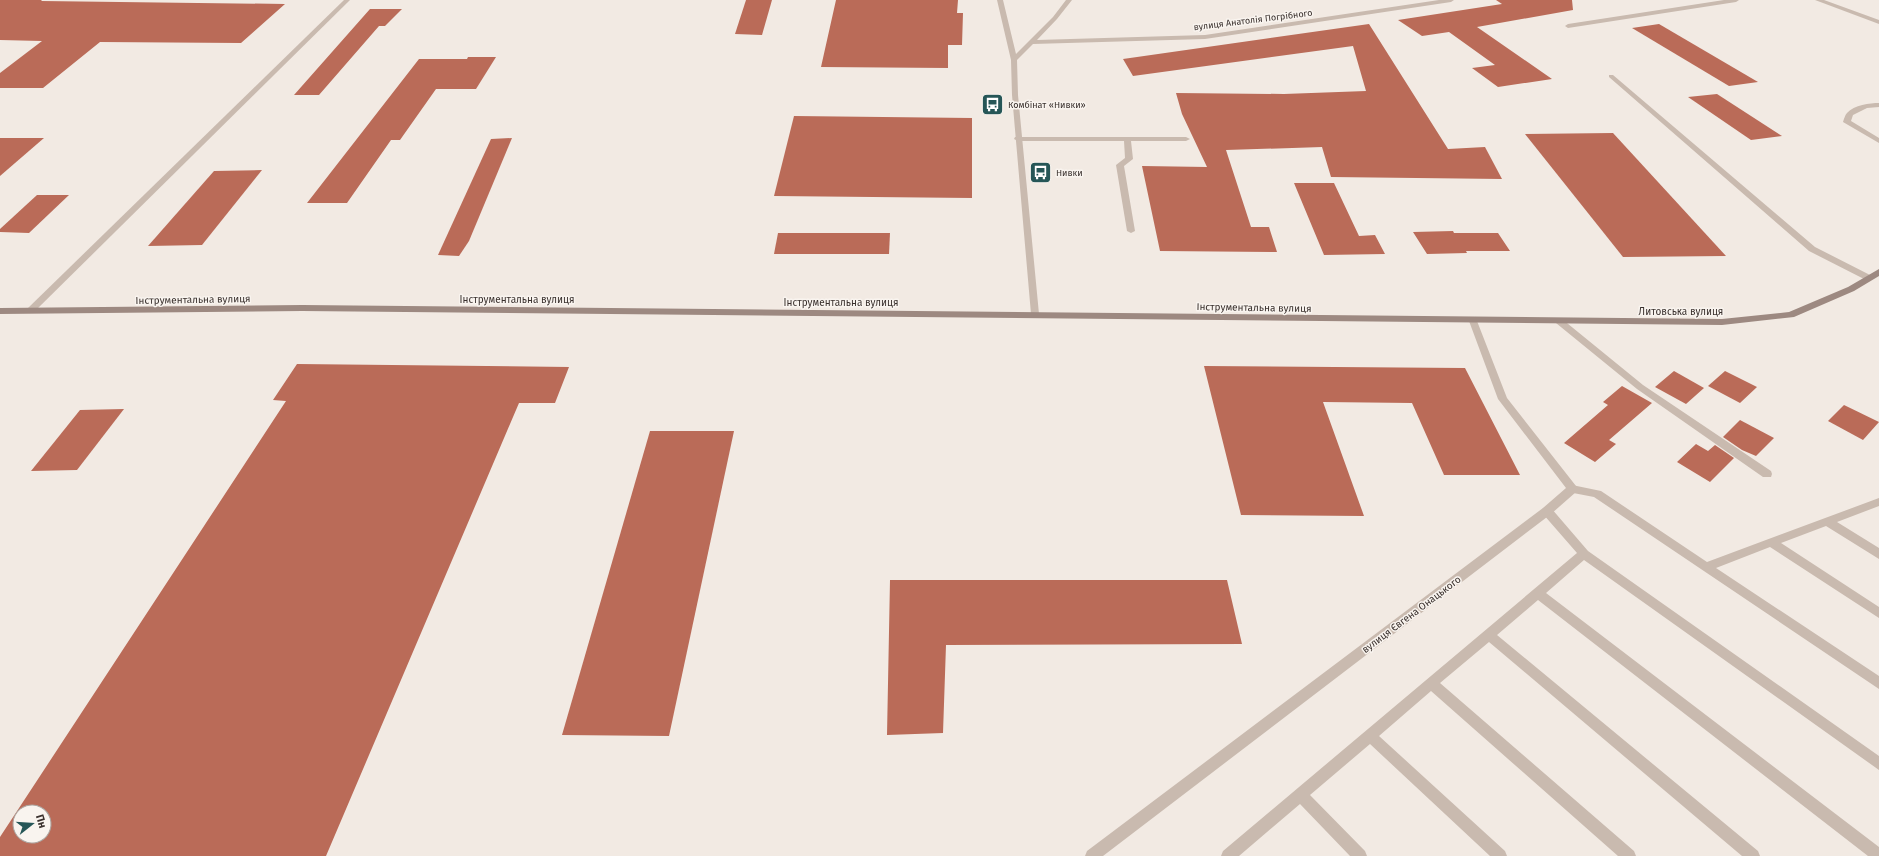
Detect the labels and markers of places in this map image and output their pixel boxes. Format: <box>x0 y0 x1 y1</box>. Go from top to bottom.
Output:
bus stop icon: Комбінат «Нивки» <box>980 92 1006 118</box>
place label: Комбінат «Нивки» <box>1008 100 1086 110</box>
bus stop icon: Нивки <box>1027 160 1053 186</box>
place label: Нивки <box>1056 168 1083 178</box>

